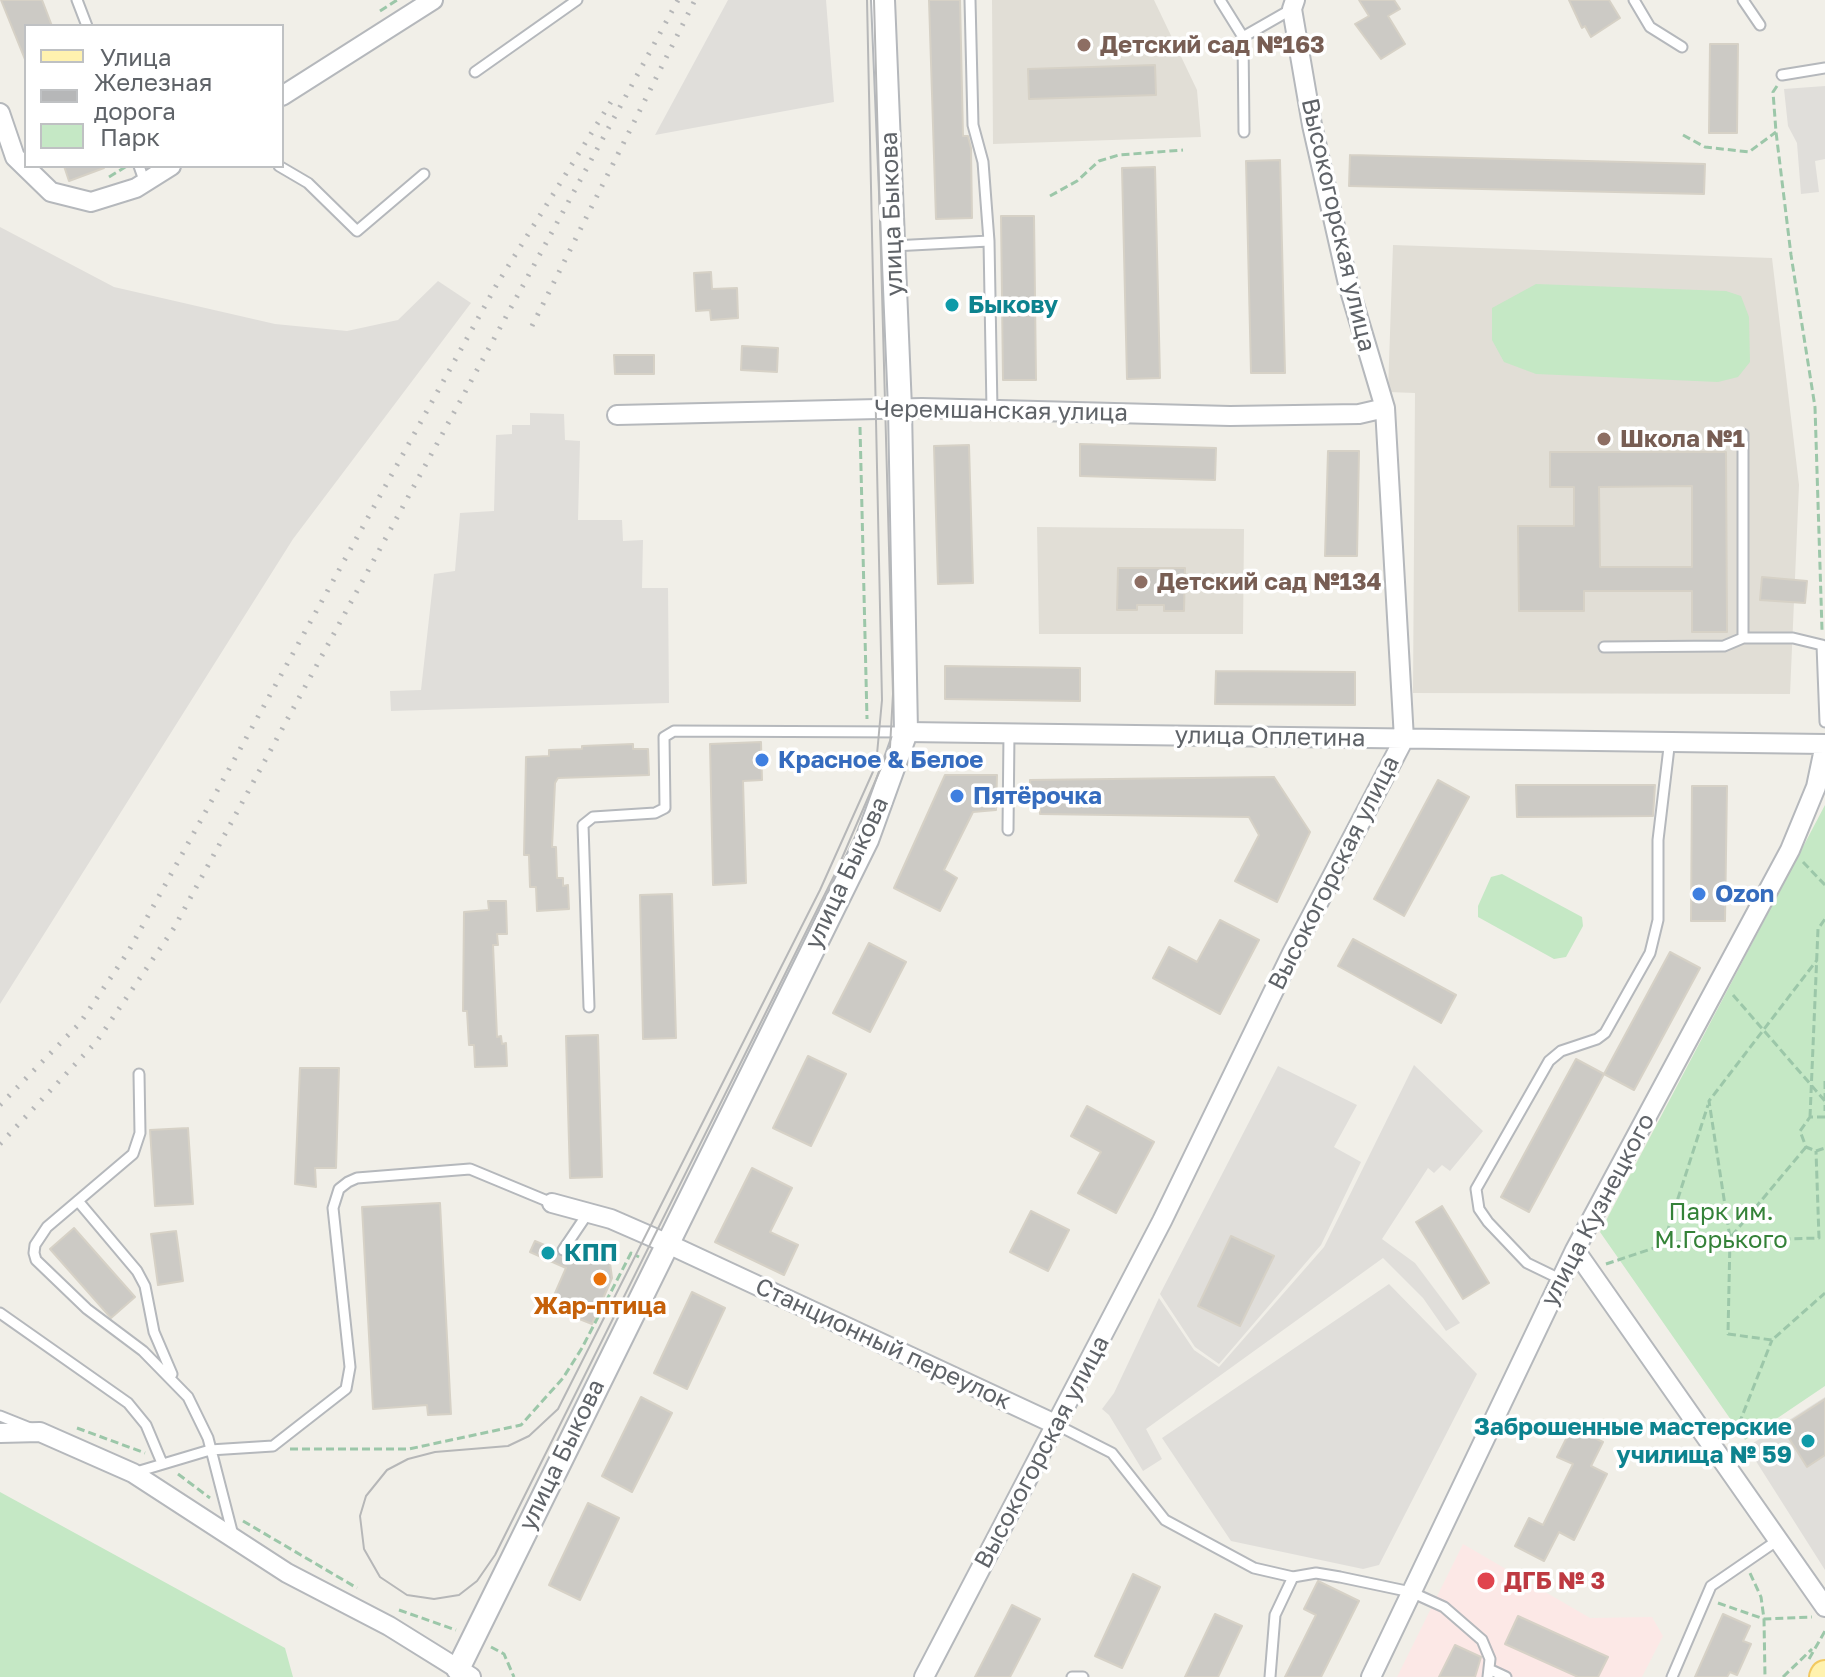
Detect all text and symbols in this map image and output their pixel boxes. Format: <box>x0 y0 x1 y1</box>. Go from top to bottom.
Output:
legend <box>24 24 284 168</box>
place label: Детский сад №163 <box>1100 31 1325 59</box>
marker: Детский сад №163 <box>1075 36 1093 54</box>
text: Улица <box>100 42 172 71</box>
text: Железная дорога <box>94 67 212 125</box>
street label: Высокогорская улица <box>1295 96 1381 354</box>
text: Парк <box>100 122 160 151</box>
street label: улица Быкова <box>875 131 909 297</box>
place label: Быкову <box>968 291 1058 319</box>
marker: Быкову <box>943 296 961 314</box>
street label: Черемшанская улица <box>874 394 1128 428</box>
place label: Школа №1 <box>1620 425 1745 453</box>
marker: Школа №1 <box>1595 430 1613 448</box>
place label: Детский сад №134 <box>1157 568 1382 596</box>
marker: Детский сад №134 <box>1132 573 1150 591</box>
street label: улица Оплетина <box>1174 721 1366 753</box>
place label: Красное & Белое <box>778 746 983 774</box>
marker: Красное & Белое <box>753 751 771 769</box>
street label: Высокогорская улица <box>1262 751 1406 995</box>
place label: Пятёрочка <box>973 782 1102 810</box>
marker: Пятёрочка <box>948 787 966 805</box>
street label: улица Быкова <box>799 792 895 954</box>
place label: Ozon <box>1715 880 1774 908</box>
marker: Ozon <box>1690 885 1708 903</box>
street label: улица Кузнецкого <box>1535 1109 1661 1311</box>
park label: Парк им. М.Горького <box>1654 1198 1788 1254</box>
place label: КПП <box>564 1239 618 1267</box>
marker: КПП <box>539 1244 557 1262</box>
marker: Жар-птица <box>591 1270 609 1288</box>
street label: Станционный переулок <box>751 1272 1015 1416</box>
place label: Жар-птица <box>534 1292 666 1320</box>
street label: Высокогорская улица <box>968 1331 1116 1573</box>
street label: улица Быкова <box>513 1375 611 1535</box>
place label: Заброшенные мастерские училища № 59 <box>1474 1413 1792 1469</box>
marker: Заброшенные мастерские училища № 59 <box>1799 1432 1817 1450</box>
place label: ДГБ № 3 <box>1504 1567 1605 1595</box>
marker: ДГБ № 3 <box>1475 1570 1497 1592</box>

